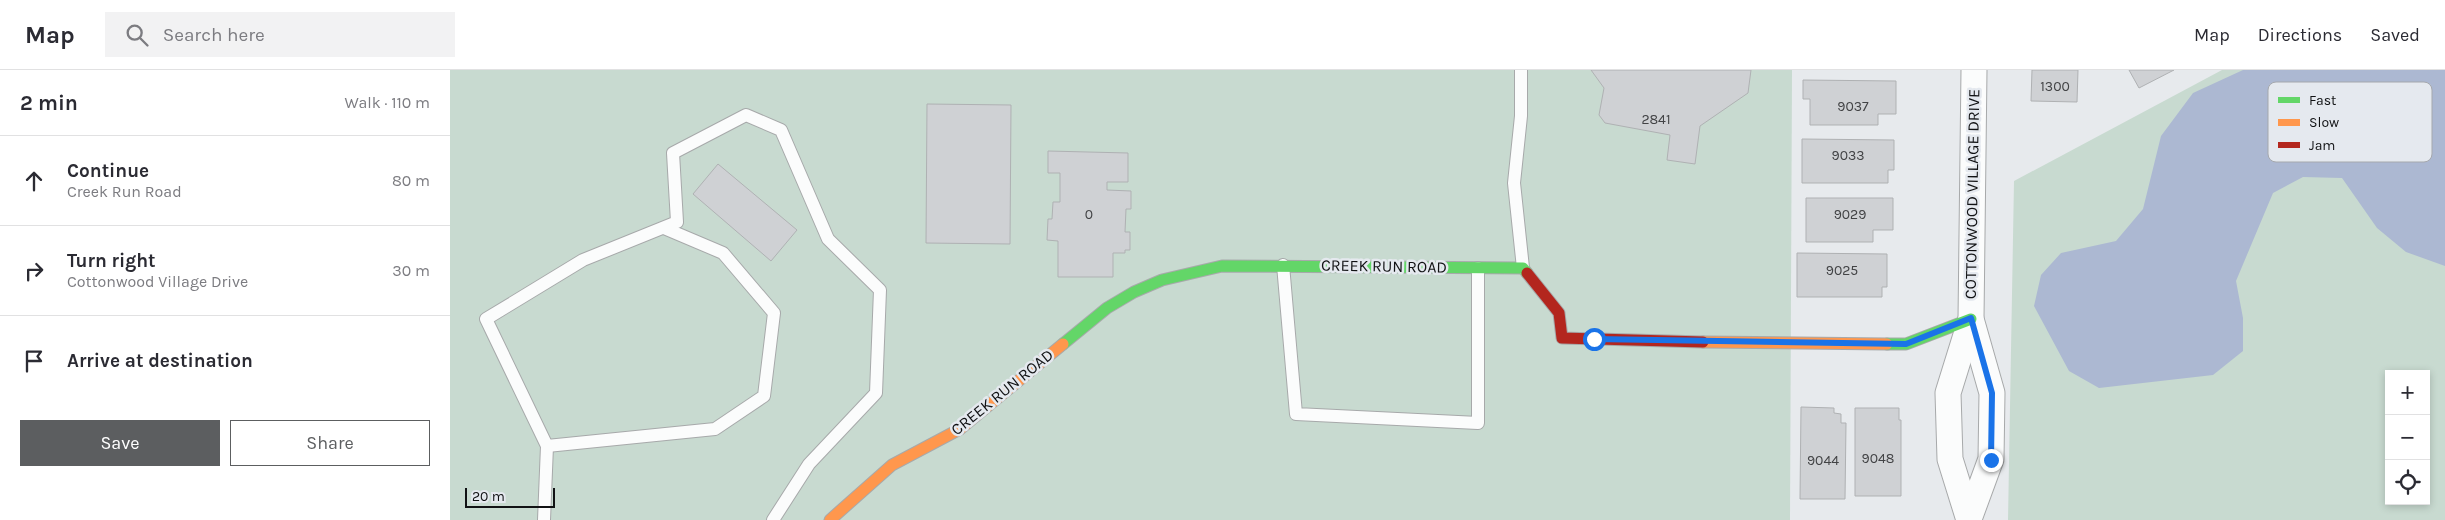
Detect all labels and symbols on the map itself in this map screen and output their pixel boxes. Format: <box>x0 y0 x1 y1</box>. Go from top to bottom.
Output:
house number: 1300 <box>2040 78 2070 95</box>
legend <box>2268 82 2432 162</box>
street label: COTTONWOOD VILLAGE DRIVE <box>1961 89 1983 299</box>
text: Fast <box>2309 92 2336 109</box>
house number: 9037 <box>1837 98 1869 115</box>
house number: 2841 <box>1641 111 1671 128</box>
text: Slow <box>2309 114 2339 131</box>
text: Jam <box>2309 137 2335 154</box>
house number: 9033 <box>1832 147 1864 164</box>
house number: 0 <box>1085 206 1093 223</box>
house number: 9029 <box>1834 206 1866 223</box>
street label: CREEK RUN ROAD <box>1321 255 1447 277</box>
house number: 9025 <box>1826 262 1858 279</box>
route start <box>1583 328 1606 351</box>
street label: CREEK RUN ROAD <box>947 345 1057 439</box>
route end <box>1980 449 2003 472</box>
house number: 9048 <box>1862 450 1894 467</box>
house number: 9044 <box>1807 452 1839 469</box>
scale bar <box>465 485 555 508</box>

